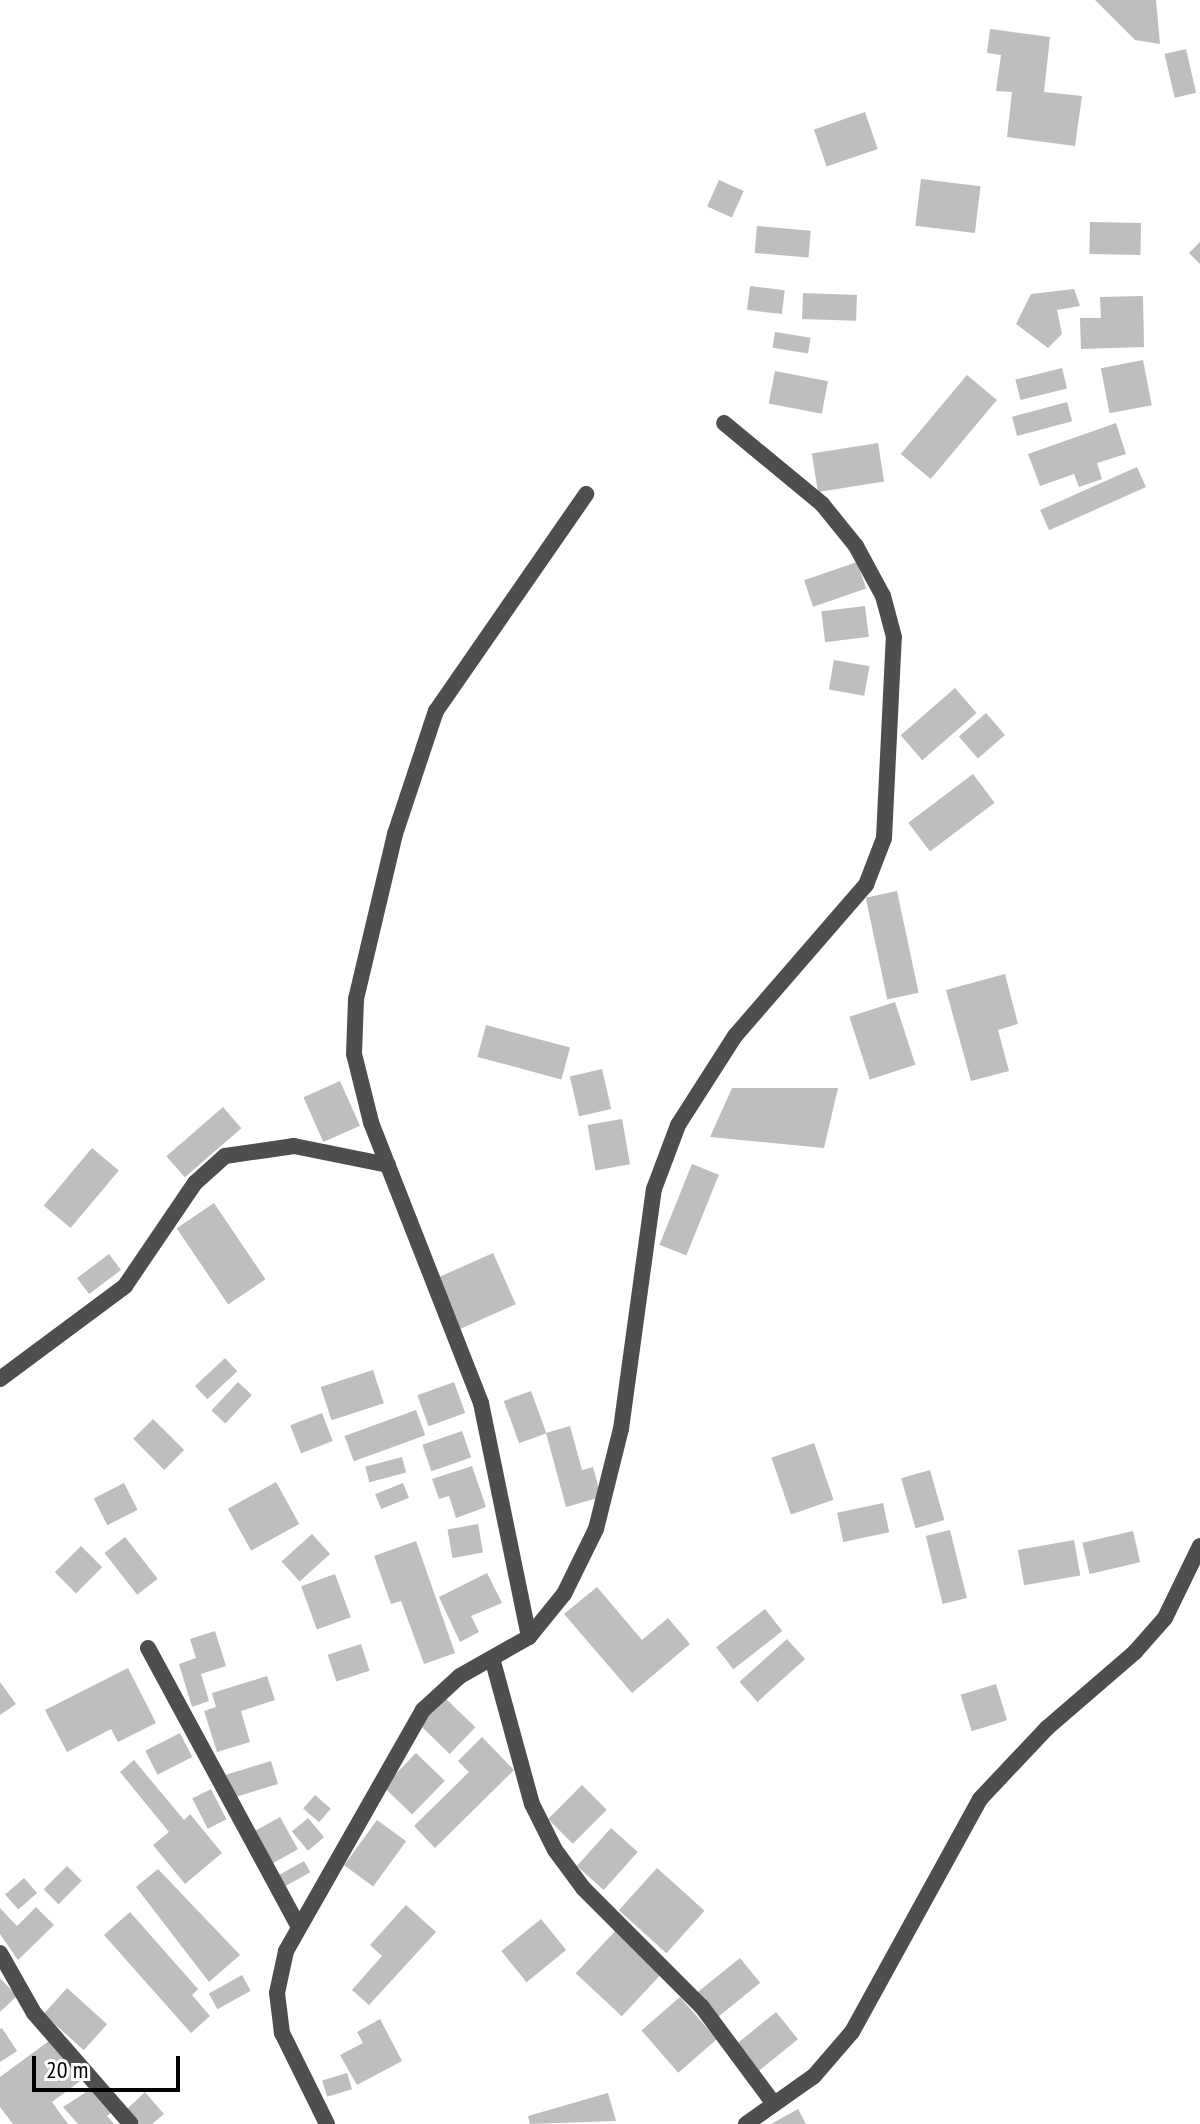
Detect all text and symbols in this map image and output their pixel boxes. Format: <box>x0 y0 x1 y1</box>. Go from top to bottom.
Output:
scale bar <box>36 2040 184 2090</box>
text: 20 m <box>46 2054 88 2085</box>

